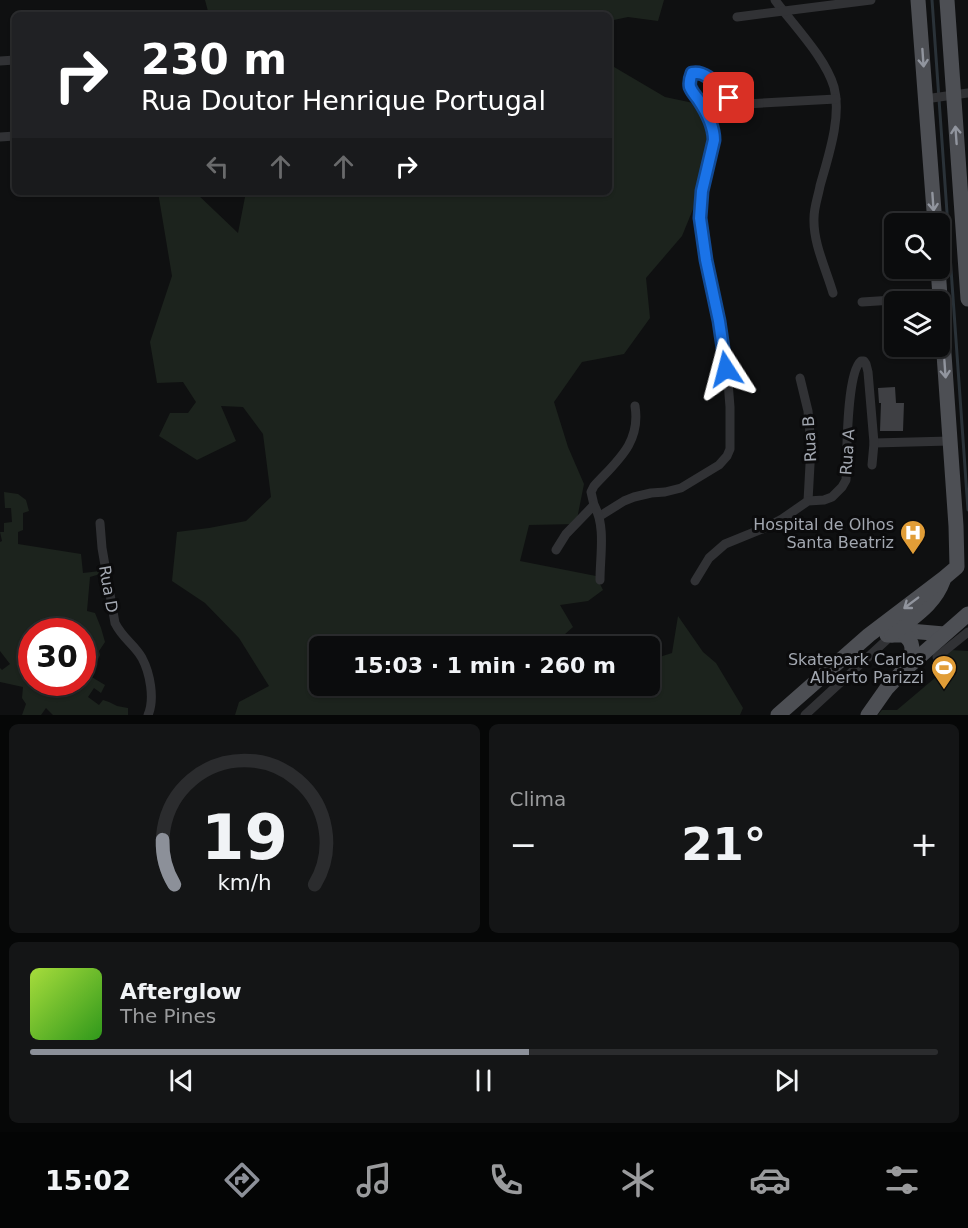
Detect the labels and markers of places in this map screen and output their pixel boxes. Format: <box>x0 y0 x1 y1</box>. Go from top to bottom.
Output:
pin <box>703 72 754 123</box>
place label: Hospital de Olhos Santa Beatriz <box>753 515 894 552</box>
hospital icon: Hospital de Olhos Santa Beatriz <box>898 518 928 556</box>
place label: Skatepark Carlos Alberto Parizzi <box>788 650 924 687</box>
sports icon: Skatepark Carlos Alberto Parizzi <box>929 653 959 691</box>

